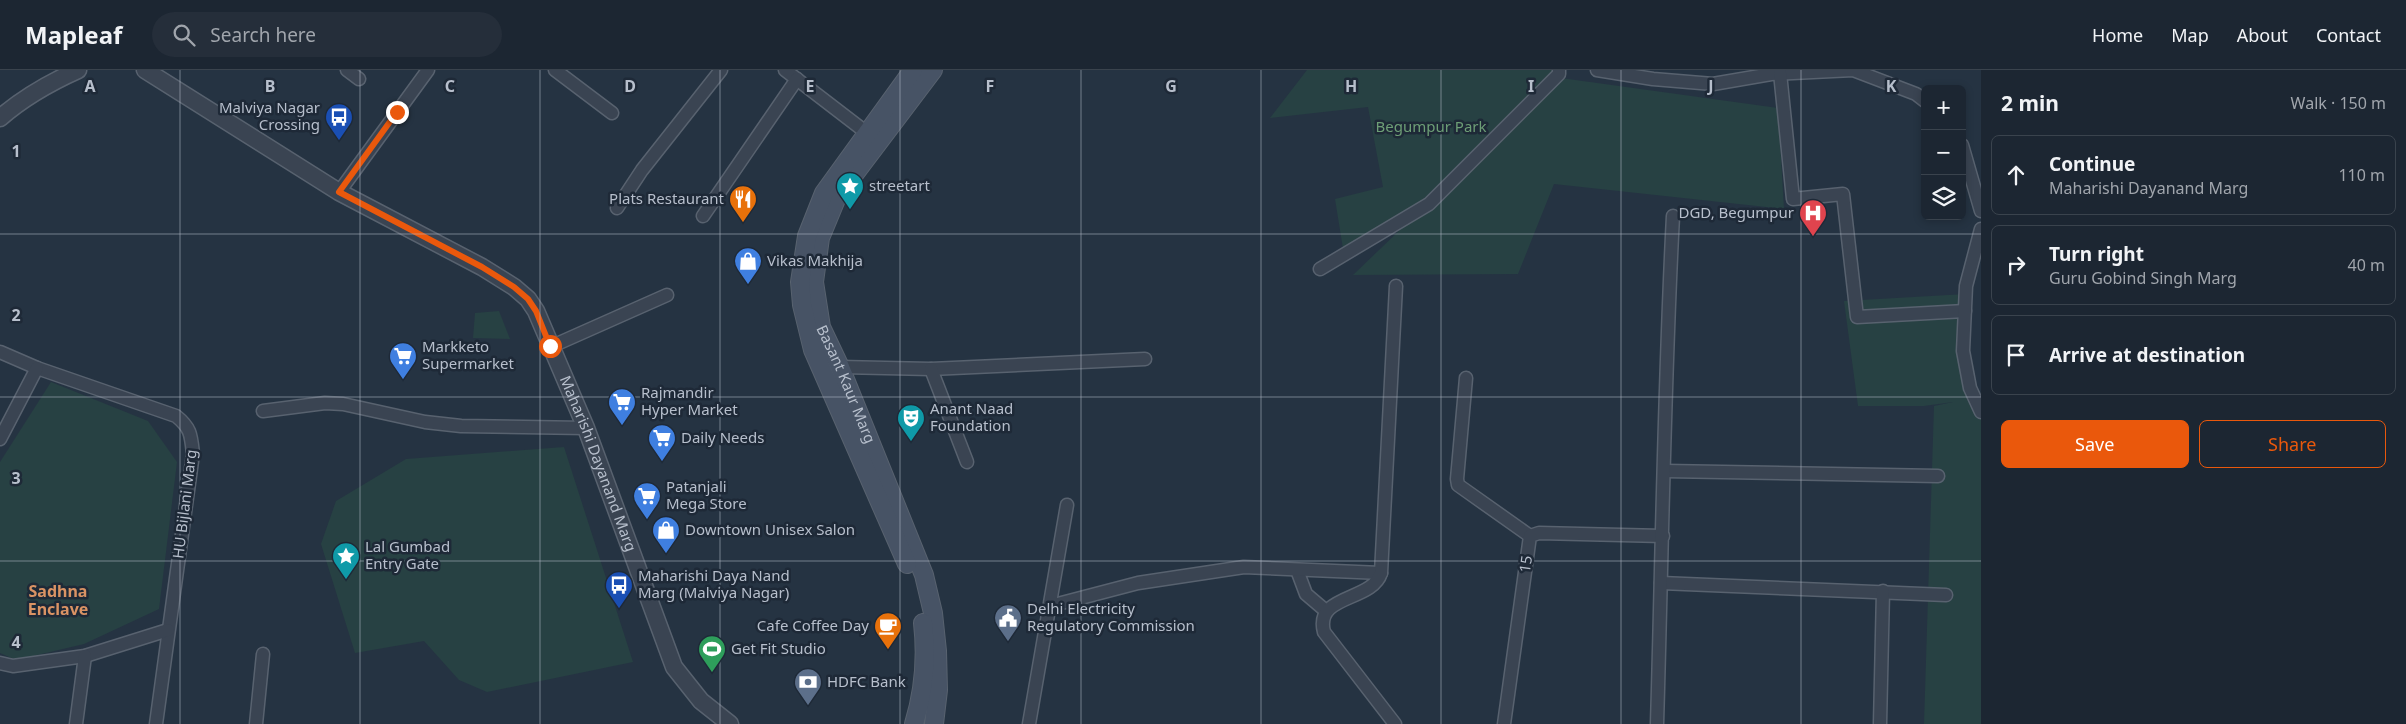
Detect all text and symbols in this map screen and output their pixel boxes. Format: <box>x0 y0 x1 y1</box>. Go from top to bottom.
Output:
search box <box>152 12 502 57</box>
text: Mapleaf <box>25 18 122 51</box>
icon: search <box>170 21 198 49</box>
text: Search here <box>210 22 316 48</box>
text: Home <box>2092 23 2143 47</box>
text: Map <box>2171 23 2209 47</box>
text: About <box>2237 23 2288 47</box>
text: Contact <box>2316 23 2381 47</box>
text: A <box>84 75 96 97</box>
text: B <box>265 75 275 97</box>
text: C <box>445 75 455 97</box>
text: D <box>624 75 636 97</box>
text: E <box>806 75 815 97</box>
text: F <box>986 75 994 97</box>
text: G <box>1165 75 1177 97</box>
text: H <box>1345 75 1357 97</box>
text: I <box>1528 75 1534 97</box>
text: J <box>1706 75 1714 97</box>
text: K <box>1886 75 1897 97</box>
map controls <box>1921 85 1966 220</box>
button: + <box>1921 85 1966 130</box>
text: 2 min <box>2001 89 2059 117</box>
text: Walk · 150 m <box>2291 92 2386 114</box>
place label: Malviya Nagar Crossing <box>219 97 320 134</box>
route end <box>386 101 409 124</box>
bus stop icon: Malviya Nagar Crossing <box>324 102 354 141</box>
park label: Begumpur Park <box>1375 116 1487 136</box>
button: − <box>1921 130 1966 175</box>
text: 1 <box>11 140 21 162</box>
text: Continue <box>2049 151 2135 177</box>
icon: ahead <box>2002 161 2030 189</box>
text: 110 m <box>2338 164 2385 186</box>
place icon: streetart <box>835 171 865 210</box>
place label: streetart <box>869 175 930 195</box>
button: layers <box>1921 175 1966 220</box>
text: Maharishi Dayanand Marg <box>2049 177 2248 199</box>
restaurant icon: Plats Restaurant <box>728 184 758 223</box>
place label: Plats Restaurant <box>609 188 725 208</box>
hospital icon: DGD, Begumpur <box>1798 198 1828 237</box>
place label: DGD, Begumpur <box>1678 202 1794 222</box>
text: Turn right <box>2049 241 2144 267</box>
shop icon: Vikas Makhija <box>733 246 763 285</box>
place label: Vikas Makhija <box>767 250 863 270</box>
icon: right <box>2002 251 2030 279</box>
text: 40 m <box>2348 254 2385 276</box>
text: Guru Gobind Singh Marg <box>2049 267 2237 289</box>
text: 2 <box>11 304 21 326</box>
street label: Basant Kaur Marg <box>812 321 881 446</box>
route start <box>539 335 562 358</box>
place label: Markketo Supermarket <box>422 336 514 373</box>
supermarket icon: Markketo Supermarket <box>388 341 418 380</box>
icon: arrive <box>2002 341 2030 369</box>
text: Arrive at destination <box>2049 342 2245 368</box>
street label: Maharishi Dayanand Marg <box>556 372 642 554</box>
place label: Rajmandir Hyper Market <box>641 382 738 419</box>
supermarket icon: Rajmandir Hyper Market <box>607 387 637 426</box>
place label: Anant Naad Foundation <box>930 398 1013 435</box>
theatre icon: Anant Naad Foundation <box>896 403 926 442</box>
button: Save <box>2001 420 2189 468</box>
button: Share <box>2199 420 2386 468</box>
supermarket icon: Daily Needs <box>647 423 677 462</box>
place label: Daily Needs <box>681 427 764 447</box>
street label: HU Bijlani Marg <box>167 448 201 560</box>
text: 3 <box>11 467 21 489</box>
place label: Patanjali Mega Store <box>666 476 747 513</box>
supermarket icon: Patanjali Mega Store <box>632 481 662 520</box>
shop icon: Downtown Unisex Salon <box>651 515 681 554</box>
place label: Downtown Unisex Salon <box>685 519 855 539</box>
place label: Lal Gumbad Entry Gate <box>365 536 450 573</box>
place icon: Lal Gumbad Entry Gate <box>331 541 361 580</box>
street label: 15 <box>1514 554 1536 574</box>
place label: Maharishi Daya Nand Marg (Malviya Nagar) <box>638 565 790 602</box>
bus stop icon: Maharishi Daya Nand Marg (Malviya Nagar) <box>604 570 634 609</box>
district label: Sadhna Enclave <box>28 580 88 620</box>
place label: Delhi Electricity Regulatory Commission <box>1027 598 1195 635</box>
public building icon: Delhi Electricity Regulatory Commission <box>993 603 1023 642</box>
cafe icon: Cafe Coffee Day <box>873 611 903 650</box>
place label: Cafe Coffee Day <box>757 615 869 635</box>
text: 4 <box>11 631 21 653</box>
sports icon: Get Fit Studio <box>697 634 727 673</box>
place label: Get Fit Studio <box>731 638 826 658</box>
bank icon: HDFC Bank <box>793 667 823 706</box>
place label: HDFC Bank <box>827 671 906 691</box>

